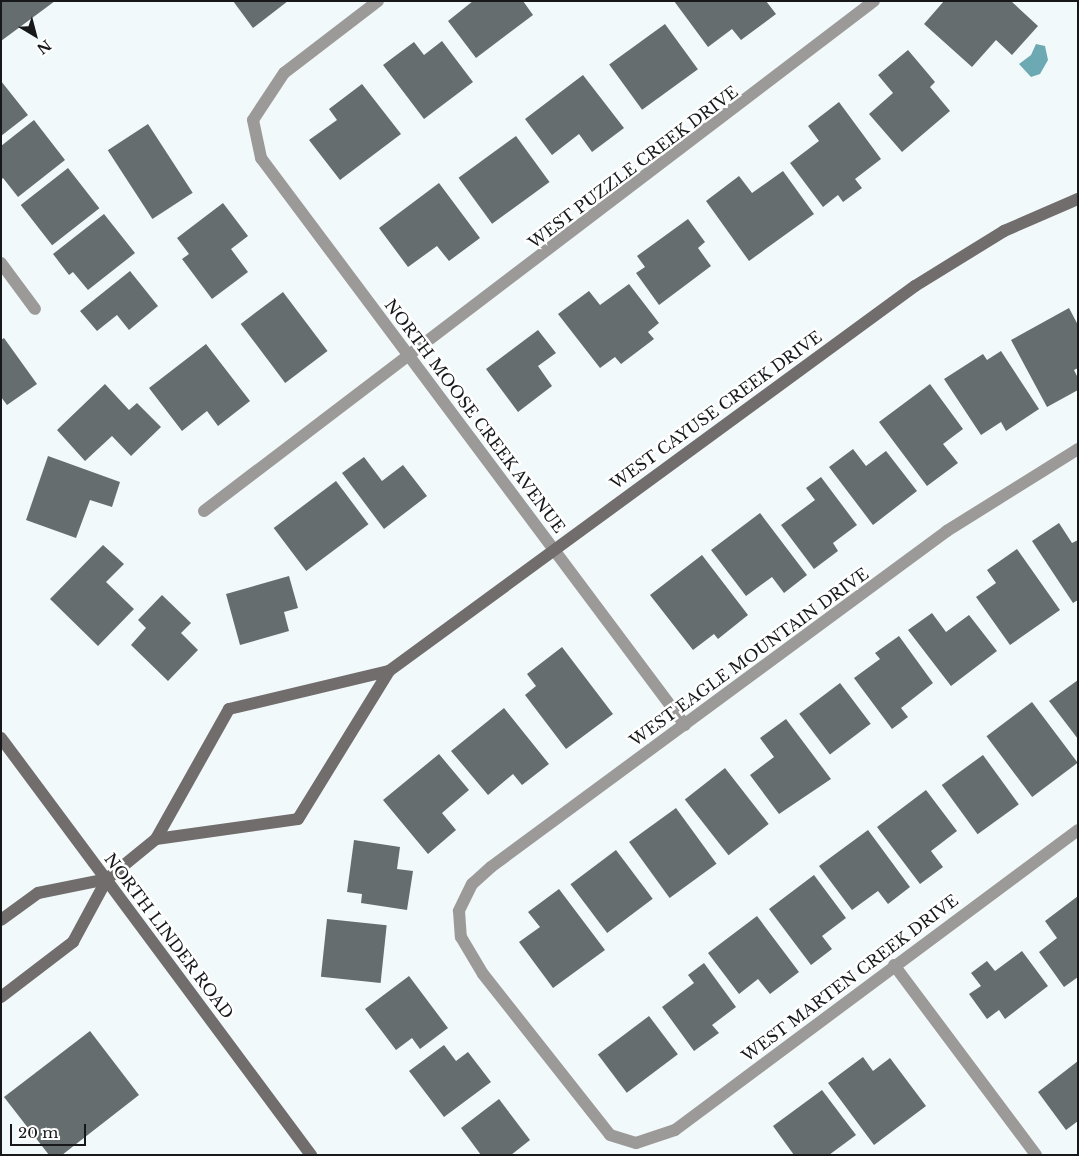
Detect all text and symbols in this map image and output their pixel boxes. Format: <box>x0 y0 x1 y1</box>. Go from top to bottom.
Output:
north arrow <box>10 10 60 60</box>
text: N <box>33 36 55 58</box>
street label: WEST PUZZLE CREEK DRIVE <box>524 82 742 252</box>
street label: NORTH MOOSE CREEK AVENUE <box>381 295 569 537</box>
street label: WEST CAYUSE CREEK DRIVE <box>606 327 826 493</box>
street label: WEST EAGLE MOUNTAIN DRIVE <box>626 564 872 750</box>
street label: NORTH LINDER ROAD <box>100 849 238 1023</box>
street label: WEST MARTEN CREEK DRIVE <box>738 890 962 1066</box>
scale bar <box>12 1114 89 1146</box>
text: 20 m <box>18 1123 58 1142</box>

